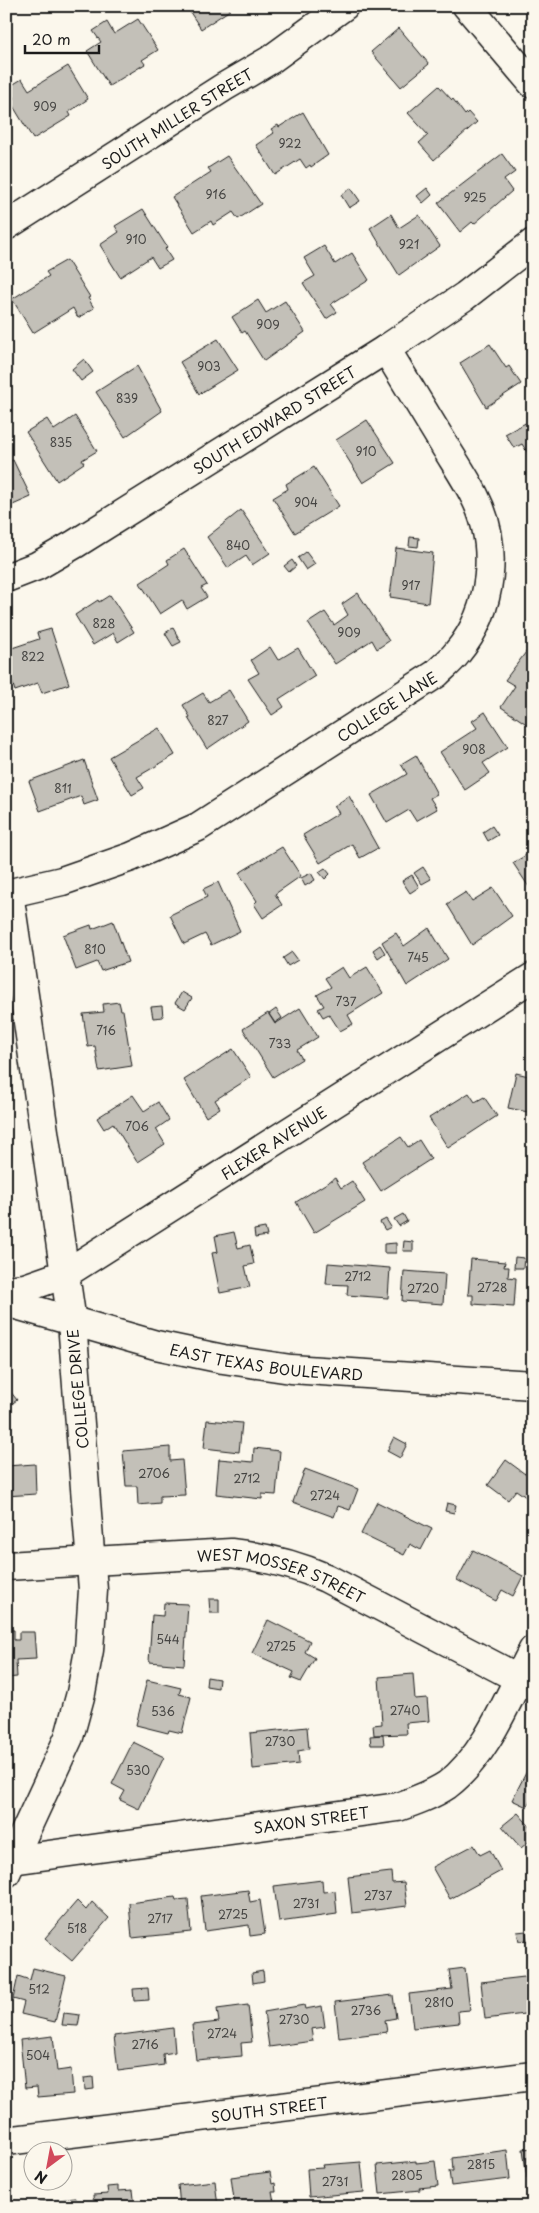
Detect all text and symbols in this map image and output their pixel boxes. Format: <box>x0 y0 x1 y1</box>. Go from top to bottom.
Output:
scale bar <box>25 22 99 54</box>
text: 20 m <box>32 27 71 50</box>
street label: SOUTH MILLER STREET <box>96 61 257 174</box>
house number: 909 <box>33 97 57 115</box>
house number: 922 <box>279 134 302 152</box>
house number: 916 <box>206 185 226 203</box>
house number: 925 <box>463 188 487 206</box>
house number: 910 <box>125 230 147 248</box>
house number: 921 <box>399 235 419 253</box>
house number: 909 <box>256 315 280 333</box>
house number: 903 <box>197 357 221 375</box>
street label: SOUTH EDWARD STREET <box>188 359 361 479</box>
house number: 839 <box>116 389 138 407</box>
house number: 835 <box>50 433 72 451</box>
house number: 910 <box>355 442 377 460</box>
house number: 904 <box>294 493 318 511</box>
house number: 840 <box>226 536 250 554</box>
house number: 917 <box>402 576 421 594</box>
house number: 828 <box>93 614 116 632</box>
house number: 909 <box>337 623 361 641</box>
house number: 822 <box>21 647 45 665</box>
street label: COLLEGE LANE <box>332 665 441 747</box>
house number: 827 <box>207 711 229 729</box>
house number: 908 <box>462 740 486 758</box>
house number: 811 <box>54 779 72 797</box>
house number: 810 <box>84 940 106 958</box>
house number: 745 <box>407 948 429 966</box>
house number: 737 <box>336 992 357 1010</box>
house number: 716 <box>96 1021 116 1039</box>
house number: 733 <box>269 1034 291 1052</box>
street label: FLEXER AVENUE <box>216 1100 331 1184</box>
house number: 706 <box>125 1117 149 1135</box>
house number: 2712 <box>344 1267 372 1285</box>
house number: 2728 <box>477 1278 507 1296</box>
house number: 2720 <box>407 1279 439 1297</box>
street label: COLLEGE DRIVE <box>60 1328 94 1450</box>
street label: EAST TEXAS BOULEVARD <box>168 1337 364 1385</box>
house number: 2706 <box>138 1464 170 1482</box>
house number: 2712 <box>233 1469 261 1487</box>
house number: 2724 <box>310 1486 340 1504</box>
street label: WEST MOSSER STREET <box>196 1542 370 1608</box>
house number: 544 <box>156 1630 180 1648</box>
house number: 2725 <box>266 1637 296 1655</box>
house number: 2740 <box>390 1701 420 1719</box>
house number: 536 <box>151 1702 175 1720</box>
house number: 2730 <box>265 1732 296 1750</box>
house number: 530 <box>126 1761 150 1779</box>
street label: SAXON STREET <box>252 1800 371 1838</box>
house number: 2737 <box>364 1886 393 1904</box>
house number: 2731 <box>293 1894 319 1912</box>
house number: 2725 <box>218 1905 248 1923</box>
house number: 2717 <box>147 1909 173 1927</box>
house number: 518 <box>67 1919 87 1937</box>
house number: 512 <box>28 1980 50 1998</box>
house number: 2810 <box>424 1993 454 2011</box>
house number: 2736 <box>351 2001 381 2019</box>
house number: 2730 <box>279 2010 310 2028</box>
house number: 2724 <box>207 2024 237 2042</box>
house number: 2716 <box>131 2035 159 2053</box>
house number: 504 <box>26 2046 50 2064</box>
street label: SOUTH STREET <box>210 2090 329 2127</box>
north arrow <box>22 2140 72 2190</box>
house number: 2815 <box>467 2155 495 2173</box>
text: N <box>31 2166 51 2189</box>
house number: 2805 <box>391 2166 423 2184</box>
house number: 2731 <box>322 2172 348 2190</box>

